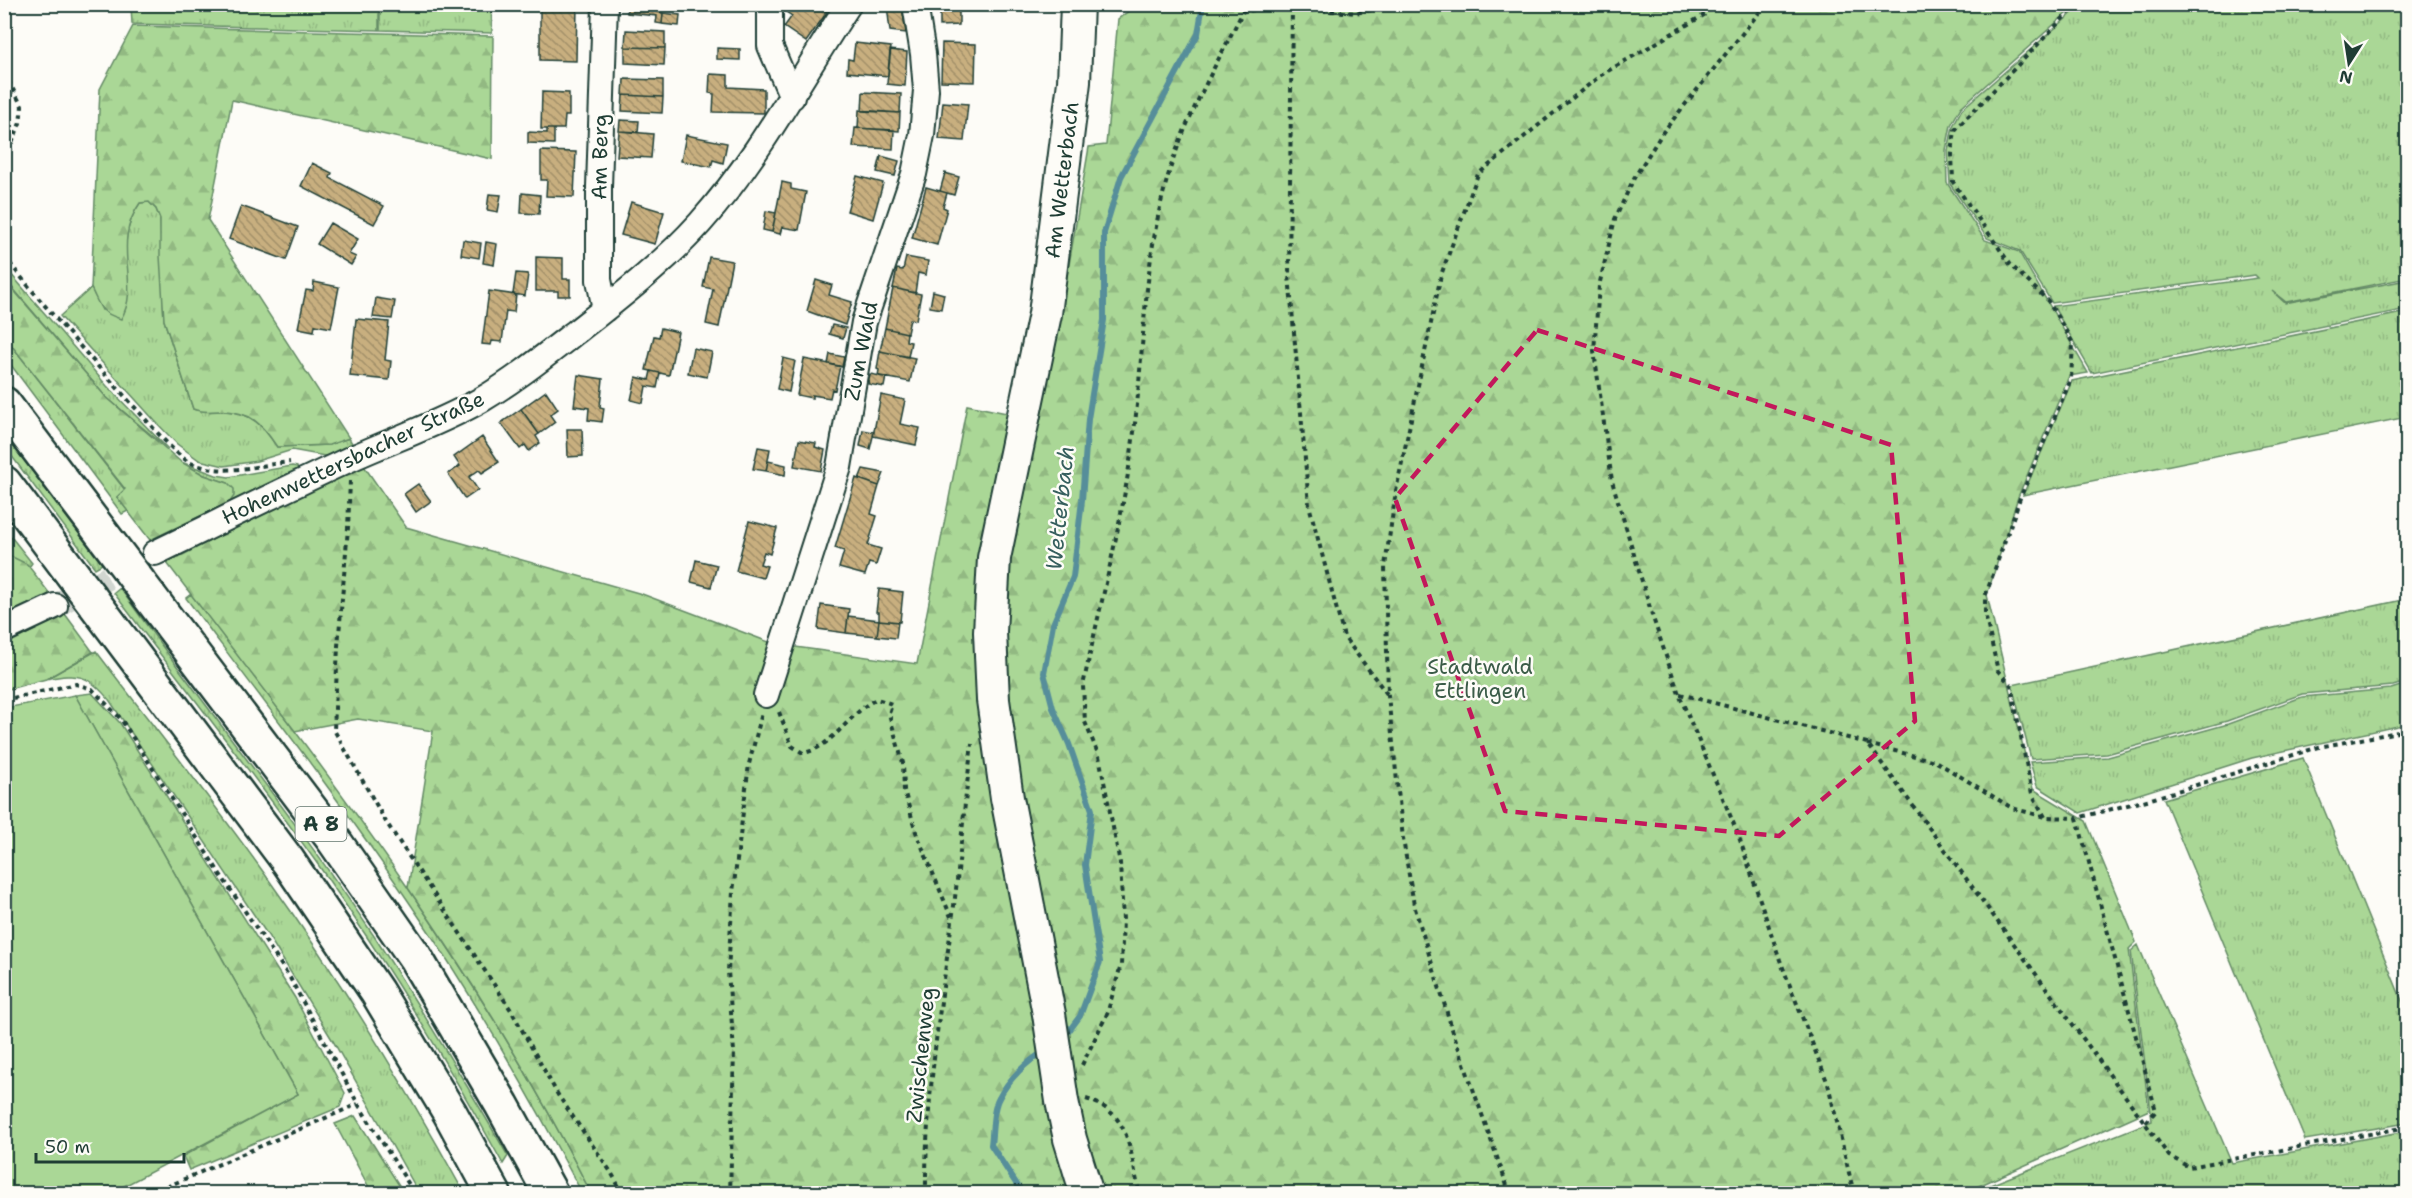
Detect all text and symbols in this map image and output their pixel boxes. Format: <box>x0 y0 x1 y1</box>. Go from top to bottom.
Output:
north arrow <box>2319 33 2379 93</box>
text: N <box>2338 66 2354 89</box>
street label: Am Wetterbach <box>1038 100 1086 260</box>
street label: Am Berg <box>585 114 615 200</box>
street label: Zum Wald <box>838 299 884 403</box>
street label: Hohenwettersbacher Straße <box>217 385 489 531</box>
water label: Wetterbach <box>1039 444 1081 572</box>
park label: Stadtwald Ettlingen <box>1427 653 1533 705</box>
road number: A 8 <box>296 807 346 841</box>
street label: Zwischenweg <box>900 986 942 1124</box>
scale bar <box>36 1126 184 1164</box>
text: 50 m <box>45 1135 90 1159</box>

